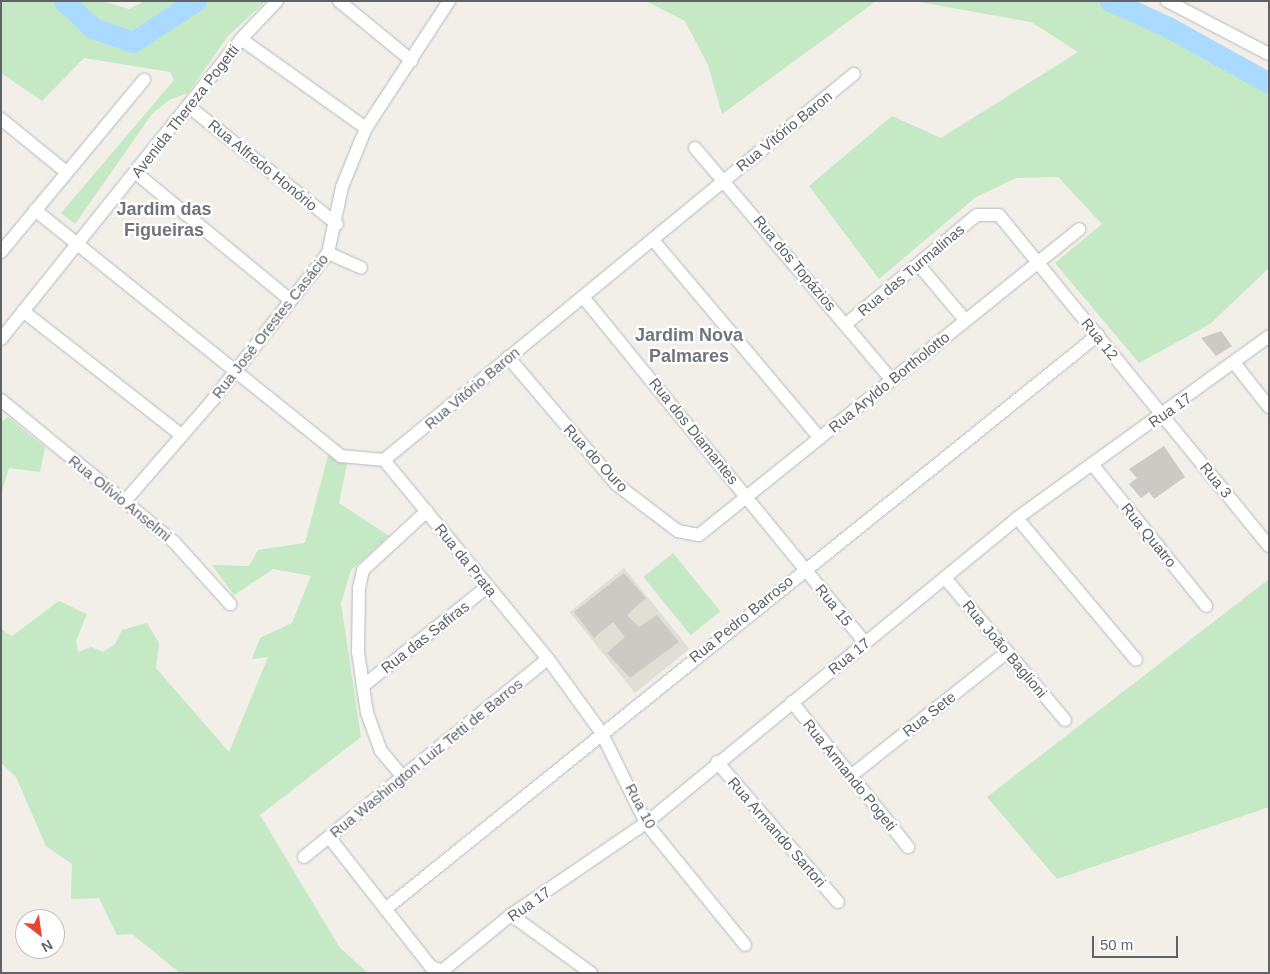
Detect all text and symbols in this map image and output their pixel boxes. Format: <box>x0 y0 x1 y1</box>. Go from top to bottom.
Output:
street label: Avenida Thereza Pogetti <box>127 41 243 181</box>
street label: Rua Vitório Baron <box>732 87 836 175</box>
street label: Rua Alfredo Honório <box>205 115 321 215</box>
district label: Jardim das Figueiras <box>116 199 212 242</box>
street label: Rua dos Topázios <box>750 212 840 314</box>
street label: Rua das Turmalinas <box>854 220 968 320</box>
street label: Rua José Orestes Casácio <box>208 250 332 402</box>
street label: Rua 12 <box>1078 315 1122 363</box>
district label: Jardim Nova Palmares <box>635 325 743 368</box>
street label: Rua Aryldo Bortholotto <box>825 328 953 436</box>
street label: Rua Vitório Baron <box>421 343 523 433</box>
street label: Rua dos Diamantes <box>646 374 742 488</box>
street label: Rua 17 <box>1145 389 1195 431</box>
street label: Rua do Ouro <box>560 420 632 496</box>
street label: Rua Olívio Anselmi <box>65 451 175 545</box>
street label: Rua 3 <box>1196 459 1236 501</box>
street label: Rua Quatro <box>1118 499 1180 571</box>
street label: Rua da Prata <box>431 520 501 600</box>
street label: Rua Pedro Barroso <box>685 572 797 666</box>
street label: Rua 15 <box>812 581 856 629</box>
street label: Rua das Safiras <box>377 597 473 677</box>
street label: Rua João Baglioni <box>959 597 1051 701</box>
street label: Rua 17 <box>825 634 873 678</box>
street label: Rua Washington Luiz Tetti de Barros <box>326 675 526 841</box>
street label: Rua Sete <box>899 688 959 740</box>
street label: Rua Armando Pogeti <box>799 715 901 835</box>
street label: Rua Armando Sartori <box>724 773 830 891</box>
street label: Rua 10 <box>622 780 660 832</box>
street label: Rua 17 <box>504 883 554 925</box>
north arrow <box>15 909 65 959</box>
scale bar <box>1095 926 1181 958</box>
text: 50 m <box>1100 936 1133 953</box>
text: N <box>39 937 55 956</box>

